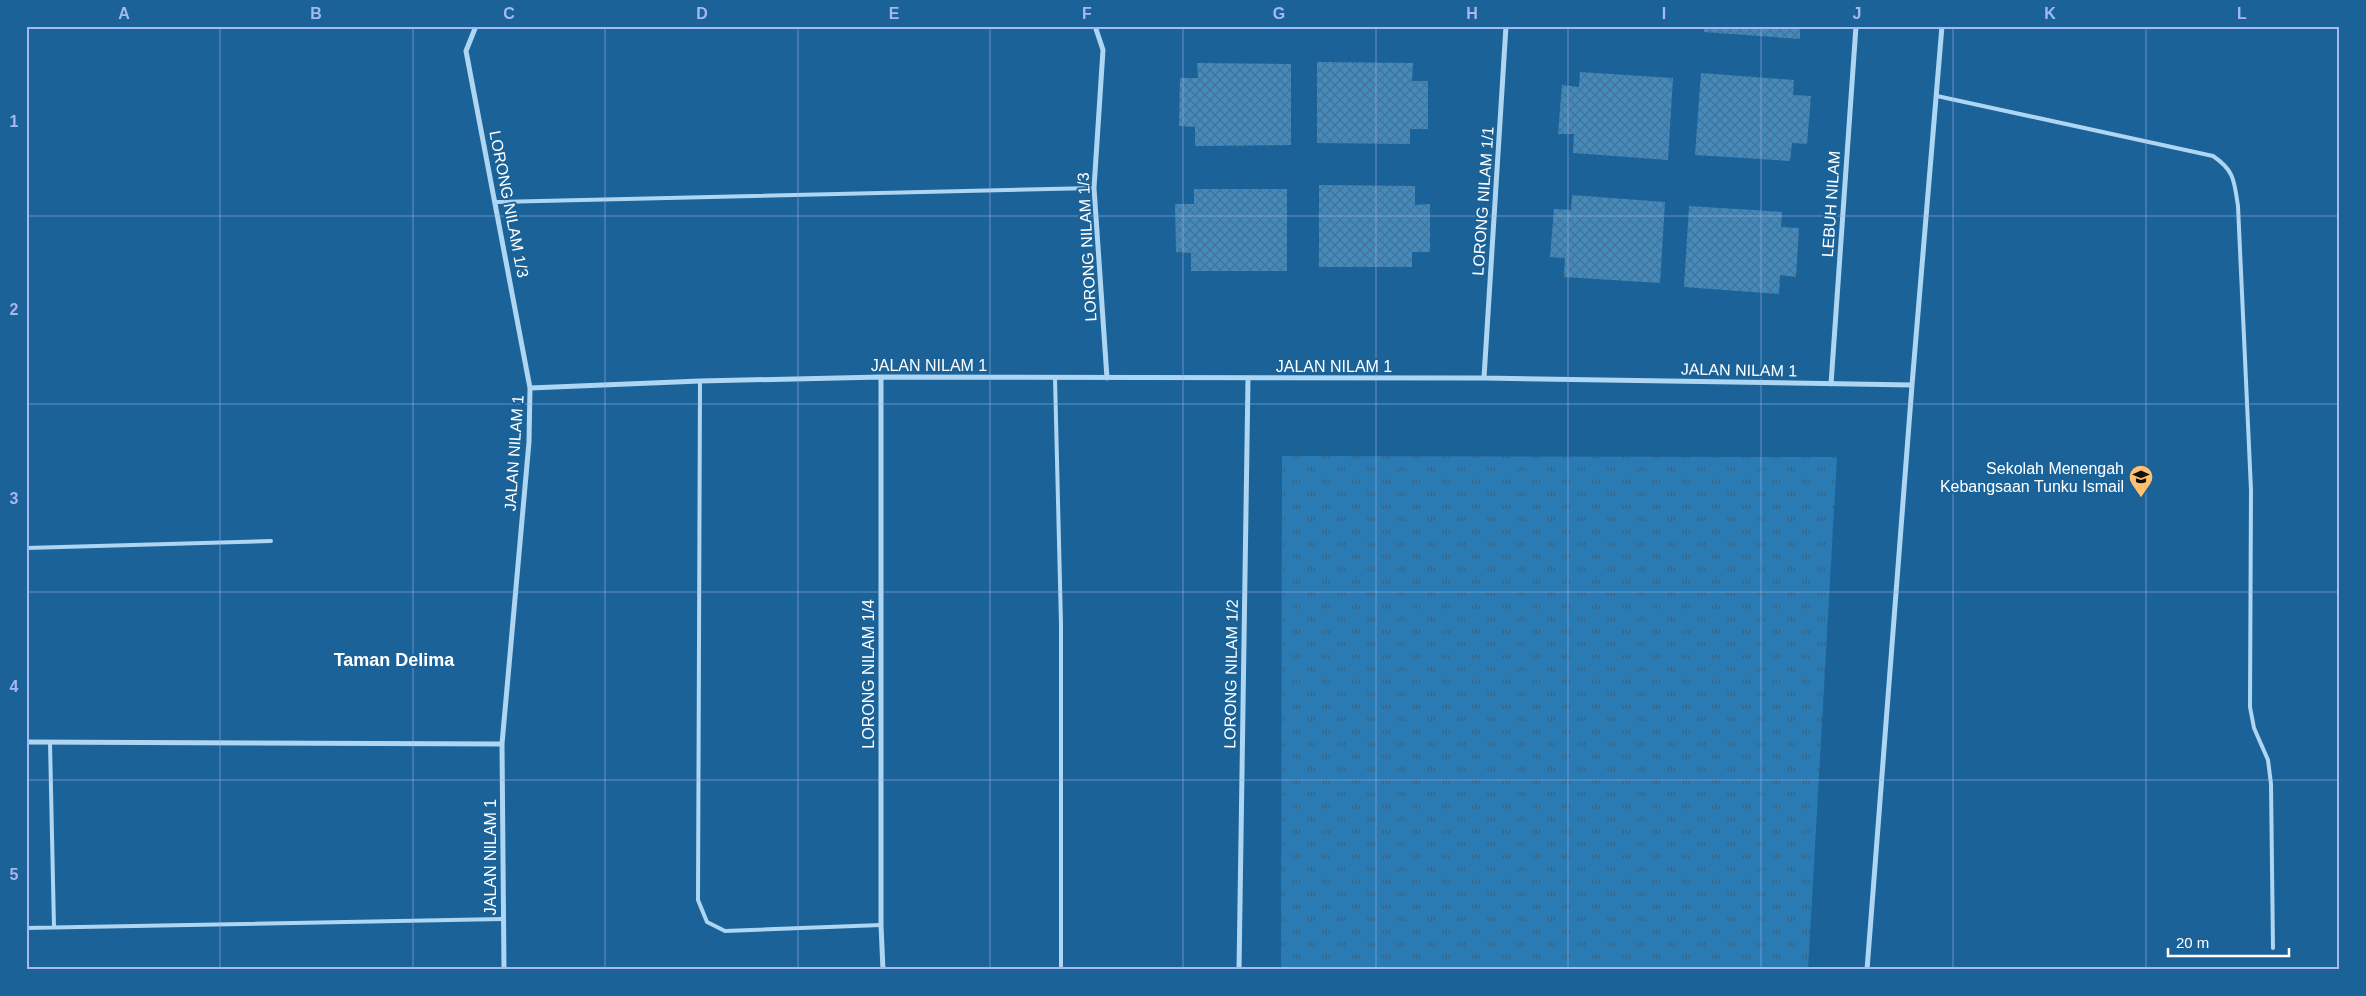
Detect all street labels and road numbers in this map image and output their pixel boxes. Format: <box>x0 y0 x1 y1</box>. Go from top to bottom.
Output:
street label: LORONG NILAM 1/1 <box>1469 126 1497 276</box>
street label: LORONG NILAM 1/3 <box>486 129 532 279</box>
street label: LEBUH NILAM <box>1819 150 1843 258</box>
street label: LORONG NILAM 1/3 <box>1075 172 1099 322</box>
street label: JALAN NILAM 1 <box>871 357 987 374</box>
street label: JALAN NILAM 1 <box>1276 358 1392 375</box>
street label: JALAN NILAM 1 <box>1681 360 1797 380</box>
street label: JALAN NILAM 1 <box>501 394 527 512</box>
street label: LORONG NILAM 1/4 <box>860 599 877 749</box>
street label: LORONG NILAM 1/2 <box>1221 599 1241 749</box>
street label: JALAN NILAM 1 <box>482 799 499 915</box>

